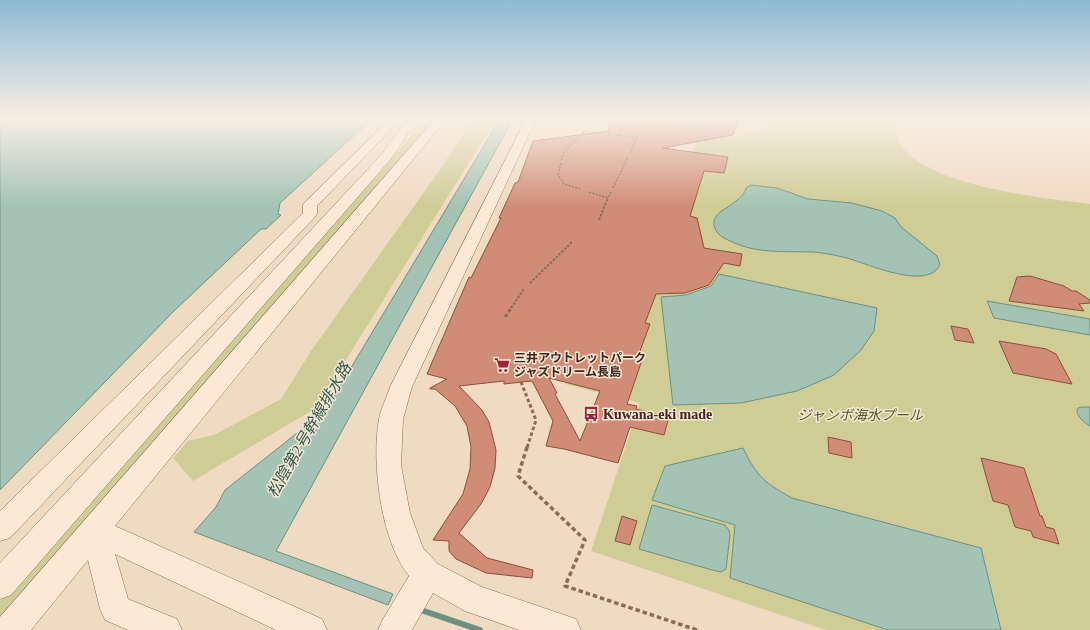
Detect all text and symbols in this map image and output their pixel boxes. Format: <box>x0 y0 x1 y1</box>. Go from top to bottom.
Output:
place label: 三井アウトレットパーク ジャズドリーム長島 <box>514 351 646 379</box>
supermarket icon: 三井アウトレットパーク ジャズドリーム長島 <box>493 356 511 374</box>
water label: 松陰第2号幹線排水路 <box>264 358 355 500</box>
bus stop icon: Kuwana-eki made <box>582 405 600 423</box>
place label: Kuwana-eki made <box>603 407 712 422</box>
park label: ジャンボ海水プール <box>797 408 924 423</box>

